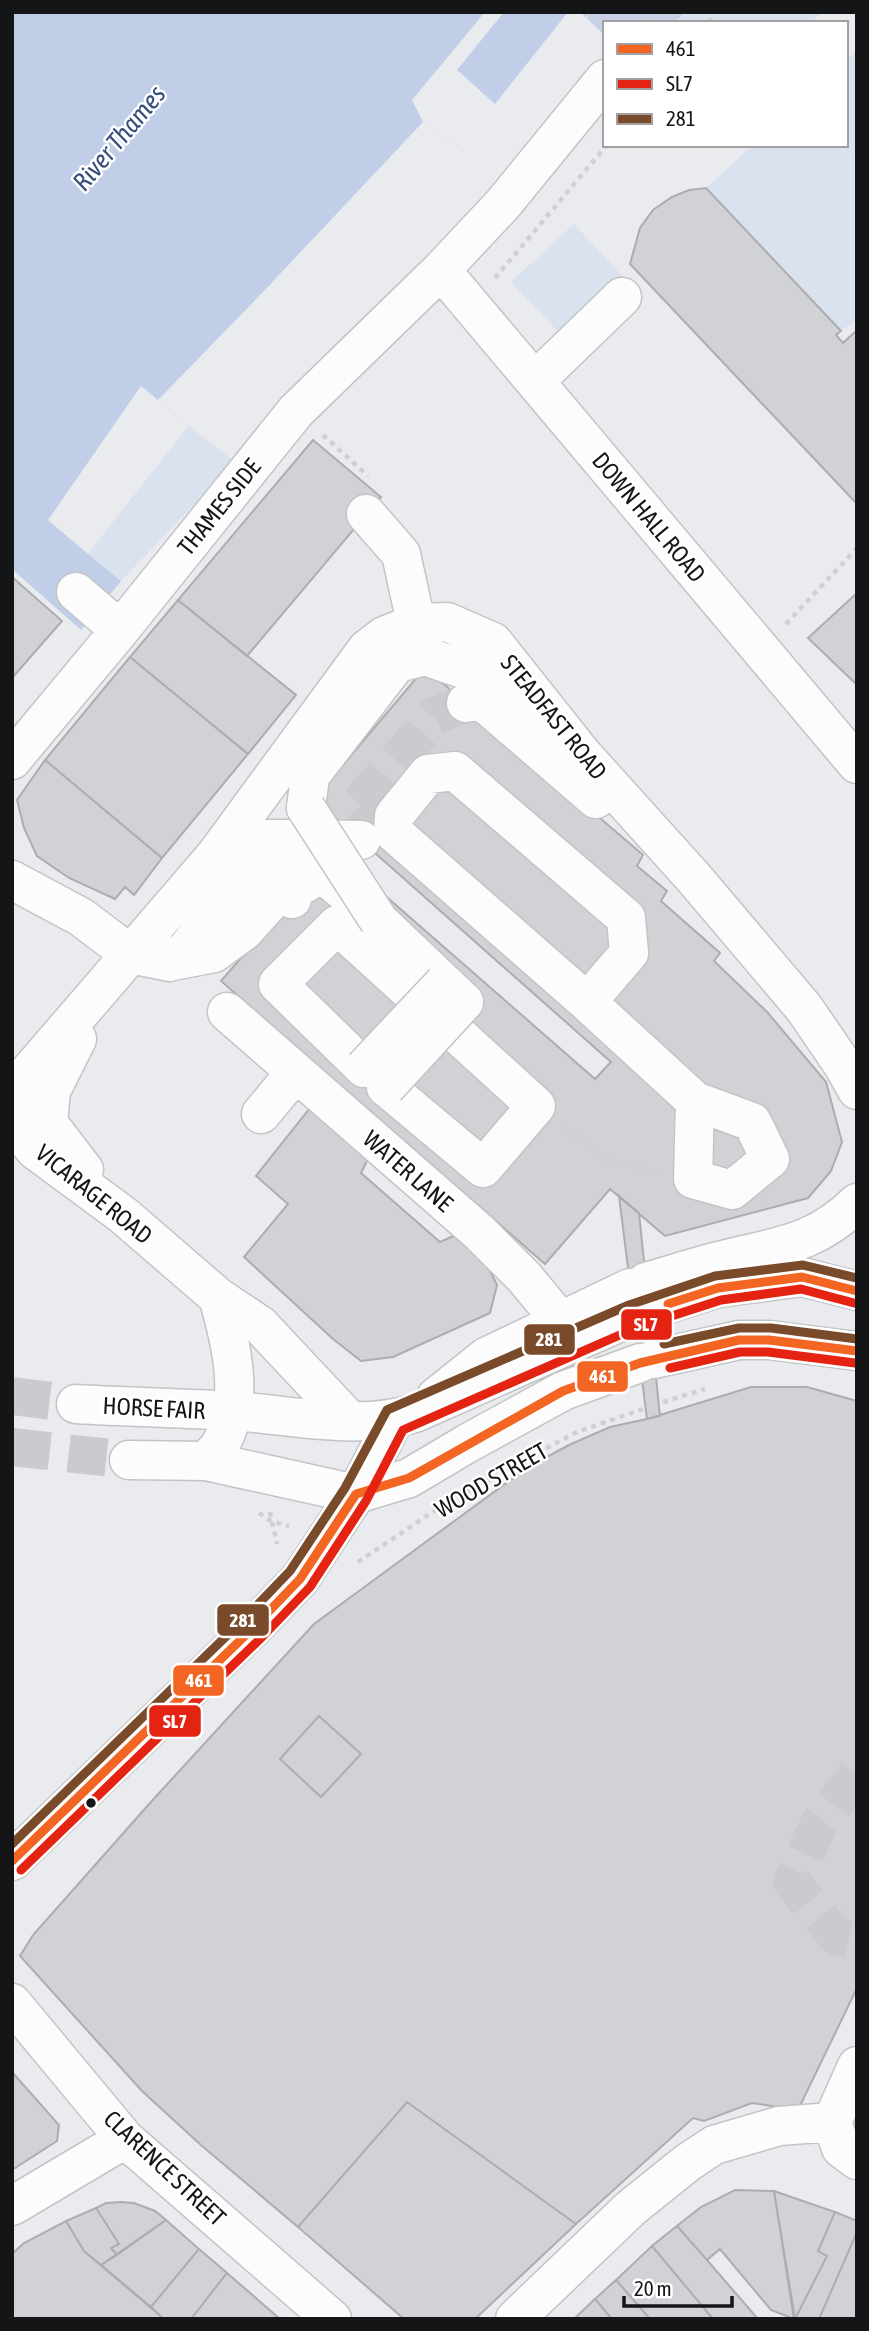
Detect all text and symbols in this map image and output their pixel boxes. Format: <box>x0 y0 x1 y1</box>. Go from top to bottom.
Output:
legend <box>603 21 848 147</box>
text: 461 <box>666 36 696 60</box>
text: SL7 <box>666 71 693 95</box>
water label: River Thames <box>66 79 172 197</box>
text: 281 <box>666 106 696 130</box>
street label: DOWN HALL ROAD <box>587 447 711 587</box>
street label: THAMES SIDE <box>172 454 266 560</box>
street label: STEADFAST ROAD <box>496 649 612 785</box>
street label: WATER LANE <box>358 1125 458 1217</box>
street label: VICARAGE ROAD <box>31 1139 157 1249</box>
line badge: SL7 <box>620 1308 673 1341</box>
text: SL7 <box>634 1313 658 1335</box>
line badge: 281 <box>523 1323 576 1356</box>
text: 281 <box>536 1328 562 1350</box>
line badge: 461 <box>576 1360 629 1393</box>
text: 461 <box>589 1365 616 1387</box>
street label: HORSE FAIR <box>102 1392 206 1424</box>
street label: WOOD STREET <box>430 1437 552 1523</box>
line badge: 281 <box>216 1603 270 1637</box>
text: 281 <box>230 1609 256 1631</box>
line badge: 461 <box>172 1664 225 1697</box>
text: 461 <box>185 1669 212 1691</box>
line badge: SL7 <box>148 1704 202 1738</box>
text: SL7 <box>163 1710 187 1732</box>
unlabelled marker <box>84 1796 98 1810</box>
street label: CLARENCE STREET <box>99 2105 232 2231</box>
scale bar <box>624 2264 732 2308</box>
text: 20 m <box>634 2276 672 2300</box>

